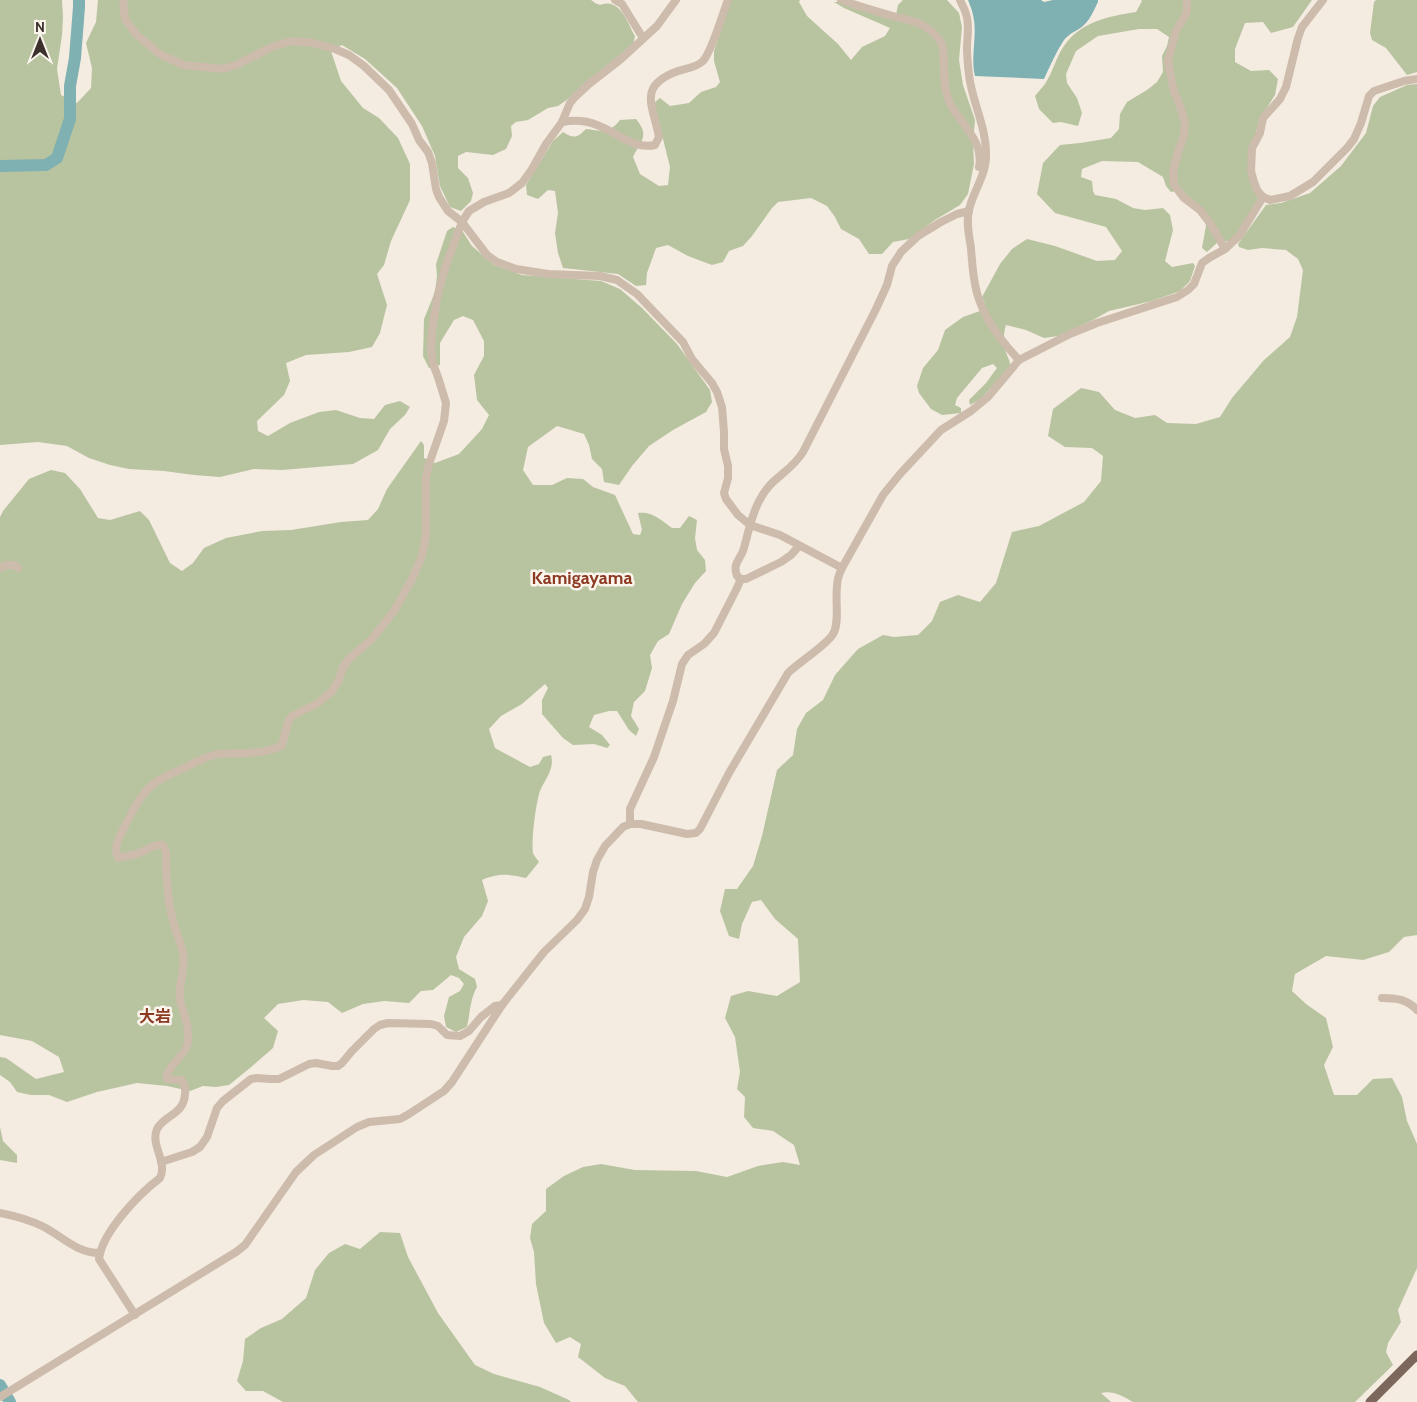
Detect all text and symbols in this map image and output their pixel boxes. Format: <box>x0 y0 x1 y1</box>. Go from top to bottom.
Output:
north arrow <box>15 15 65 65</box>
text: N <box>35 18 45 36</box>
district label: Kamigayama <box>532 567 632 589</box>
district label: 大岩 <box>139 1007 171 1026</box>

